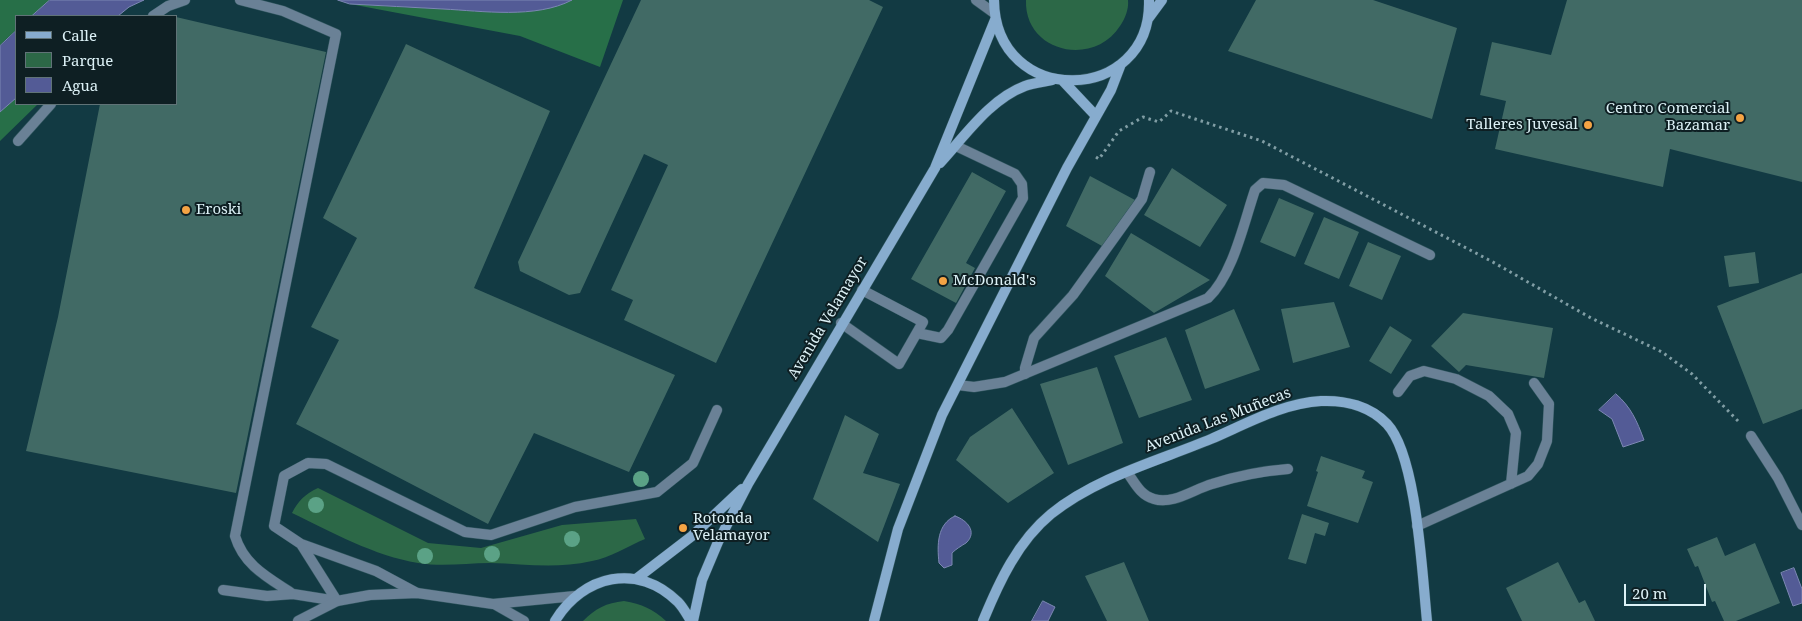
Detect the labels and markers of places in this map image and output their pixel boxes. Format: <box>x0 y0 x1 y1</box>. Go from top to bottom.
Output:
place label: Centro Comercial Bazamar <box>1606 100 1730 135</box>
marker: Centro Comercial Bazamar <box>1734 112 1746 124</box>
place label: Talleres Juvesal <box>1466 116 1578 134</box>
marker: Talleres Juvesal <box>1582 119 1594 131</box>
place label: Eroski <box>196 201 241 219</box>
marker: Eroski <box>180 204 192 216</box>
place label: McDonald's <box>953 272 1036 290</box>
marker: McDonald's <box>937 275 949 287</box>
place label: Rotonda Velamayor <box>693 510 770 545</box>
marker: Rotonda Velamayor <box>677 522 689 534</box>

